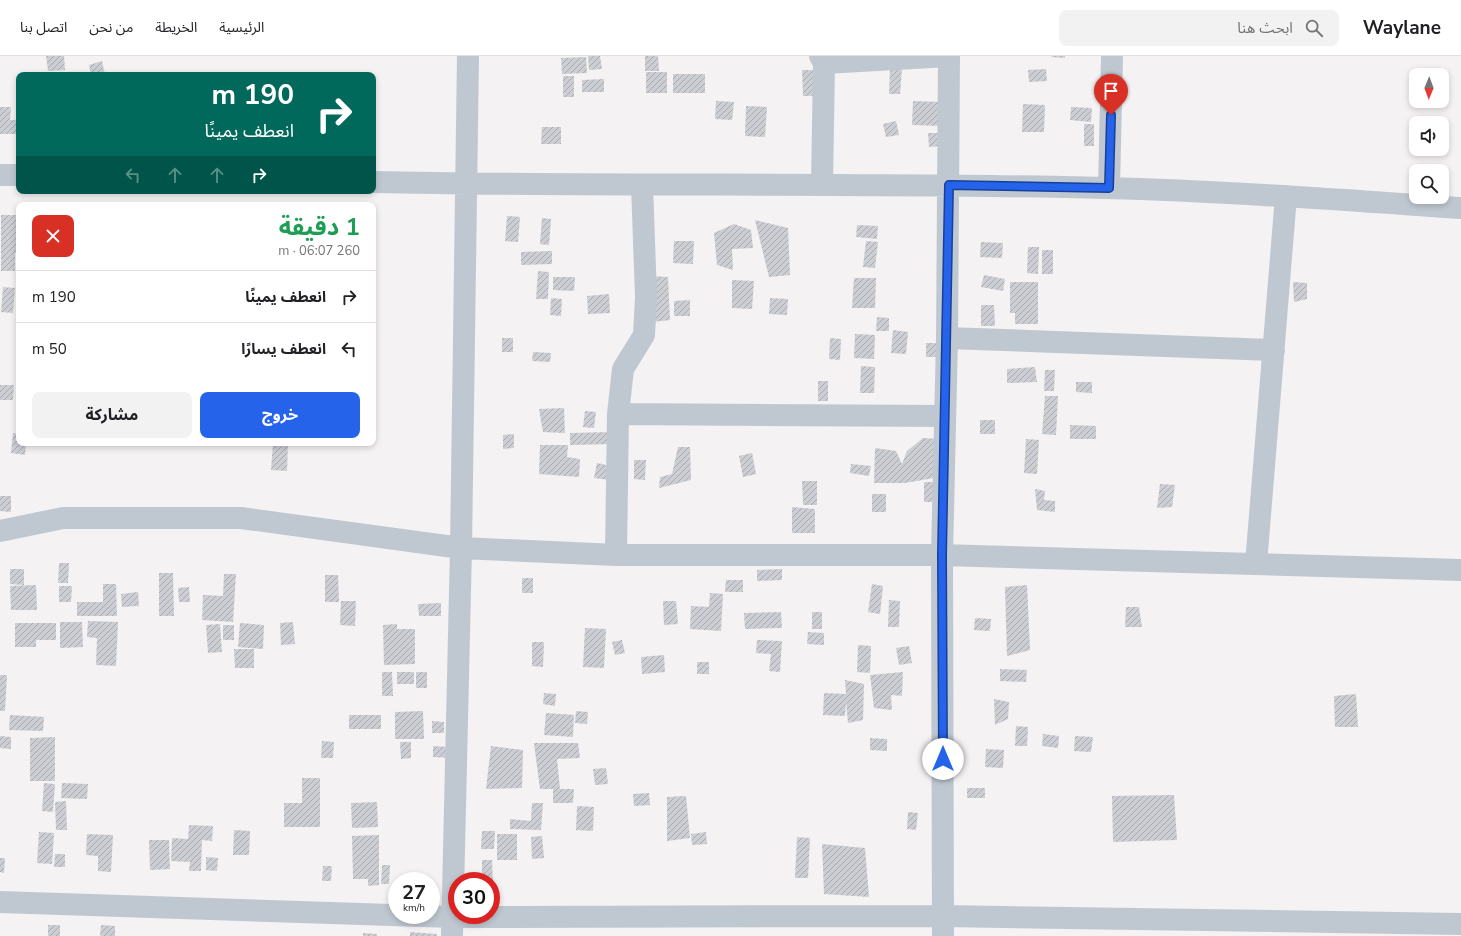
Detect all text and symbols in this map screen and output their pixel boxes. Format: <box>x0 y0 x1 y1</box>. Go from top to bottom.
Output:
search box <box>1059 10 1339 46</box>
text: Waylane <box>1363 15 1441 41</box>
icon: search <box>1303 17 1325 39</box>
text: اتصل بنا <box>20 18 67 37</box>
text: من نحن <box>89 18 133 37</box>
text: الخريطة <box>155 18 197 37</box>
text: الرئيسية <box>219 18 264 37</box>
text: ابحث هنا <box>1237 18 1293 38</box>
north arrow <box>1409 68 1449 108</box>
map controls <box>1409 68 1449 204</box>
pin <box>1094 74 1128 115</box>
text: 190 m <box>211 76 294 114</box>
icon: arrive <box>1100 80 1122 102</box>
icon: right <box>308 88 360 140</box>
button: sound <box>1409 116 1449 156</box>
text: انعطف يمينًا <box>204 119 294 143</box>
icon: left <box>122 164 144 186</box>
icon: ahead <box>164 164 186 186</box>
icon: ahead <box>206 164 228 186</box>
icon: right <box>248 164 270 186</box>
button: search <box>1409 164 1449 204</box>
text: 1 دقيقة <box>279 211 360 243</box>
button: close <box>32 215 74 257</box>
text: 260 m · 06:07 <box>278 242 360 260</box>
icon: right <box>338 286 360 308</box>
text: 190 m <box>32 287 76 307</box>
text: انعطف يمينًا <box>245 287 326 307</box>
icon: left <box>338 338 360 360</box>
text: 50 m <box>32 339 67 359</box>
text: انعطف يسارًا <box>241 339 326 359</box>
button: مشاركة <box>32 392 192 438</box>
button: خروج <box>200 392 360 438</box>
position arrow <box>922 738 964 780</box>
speed limit sign: 30 <box>448 872 500 924</box>
text: 27 <box>402 879 426 906</box>
text: km/h <box>403 901 425 915</box>

